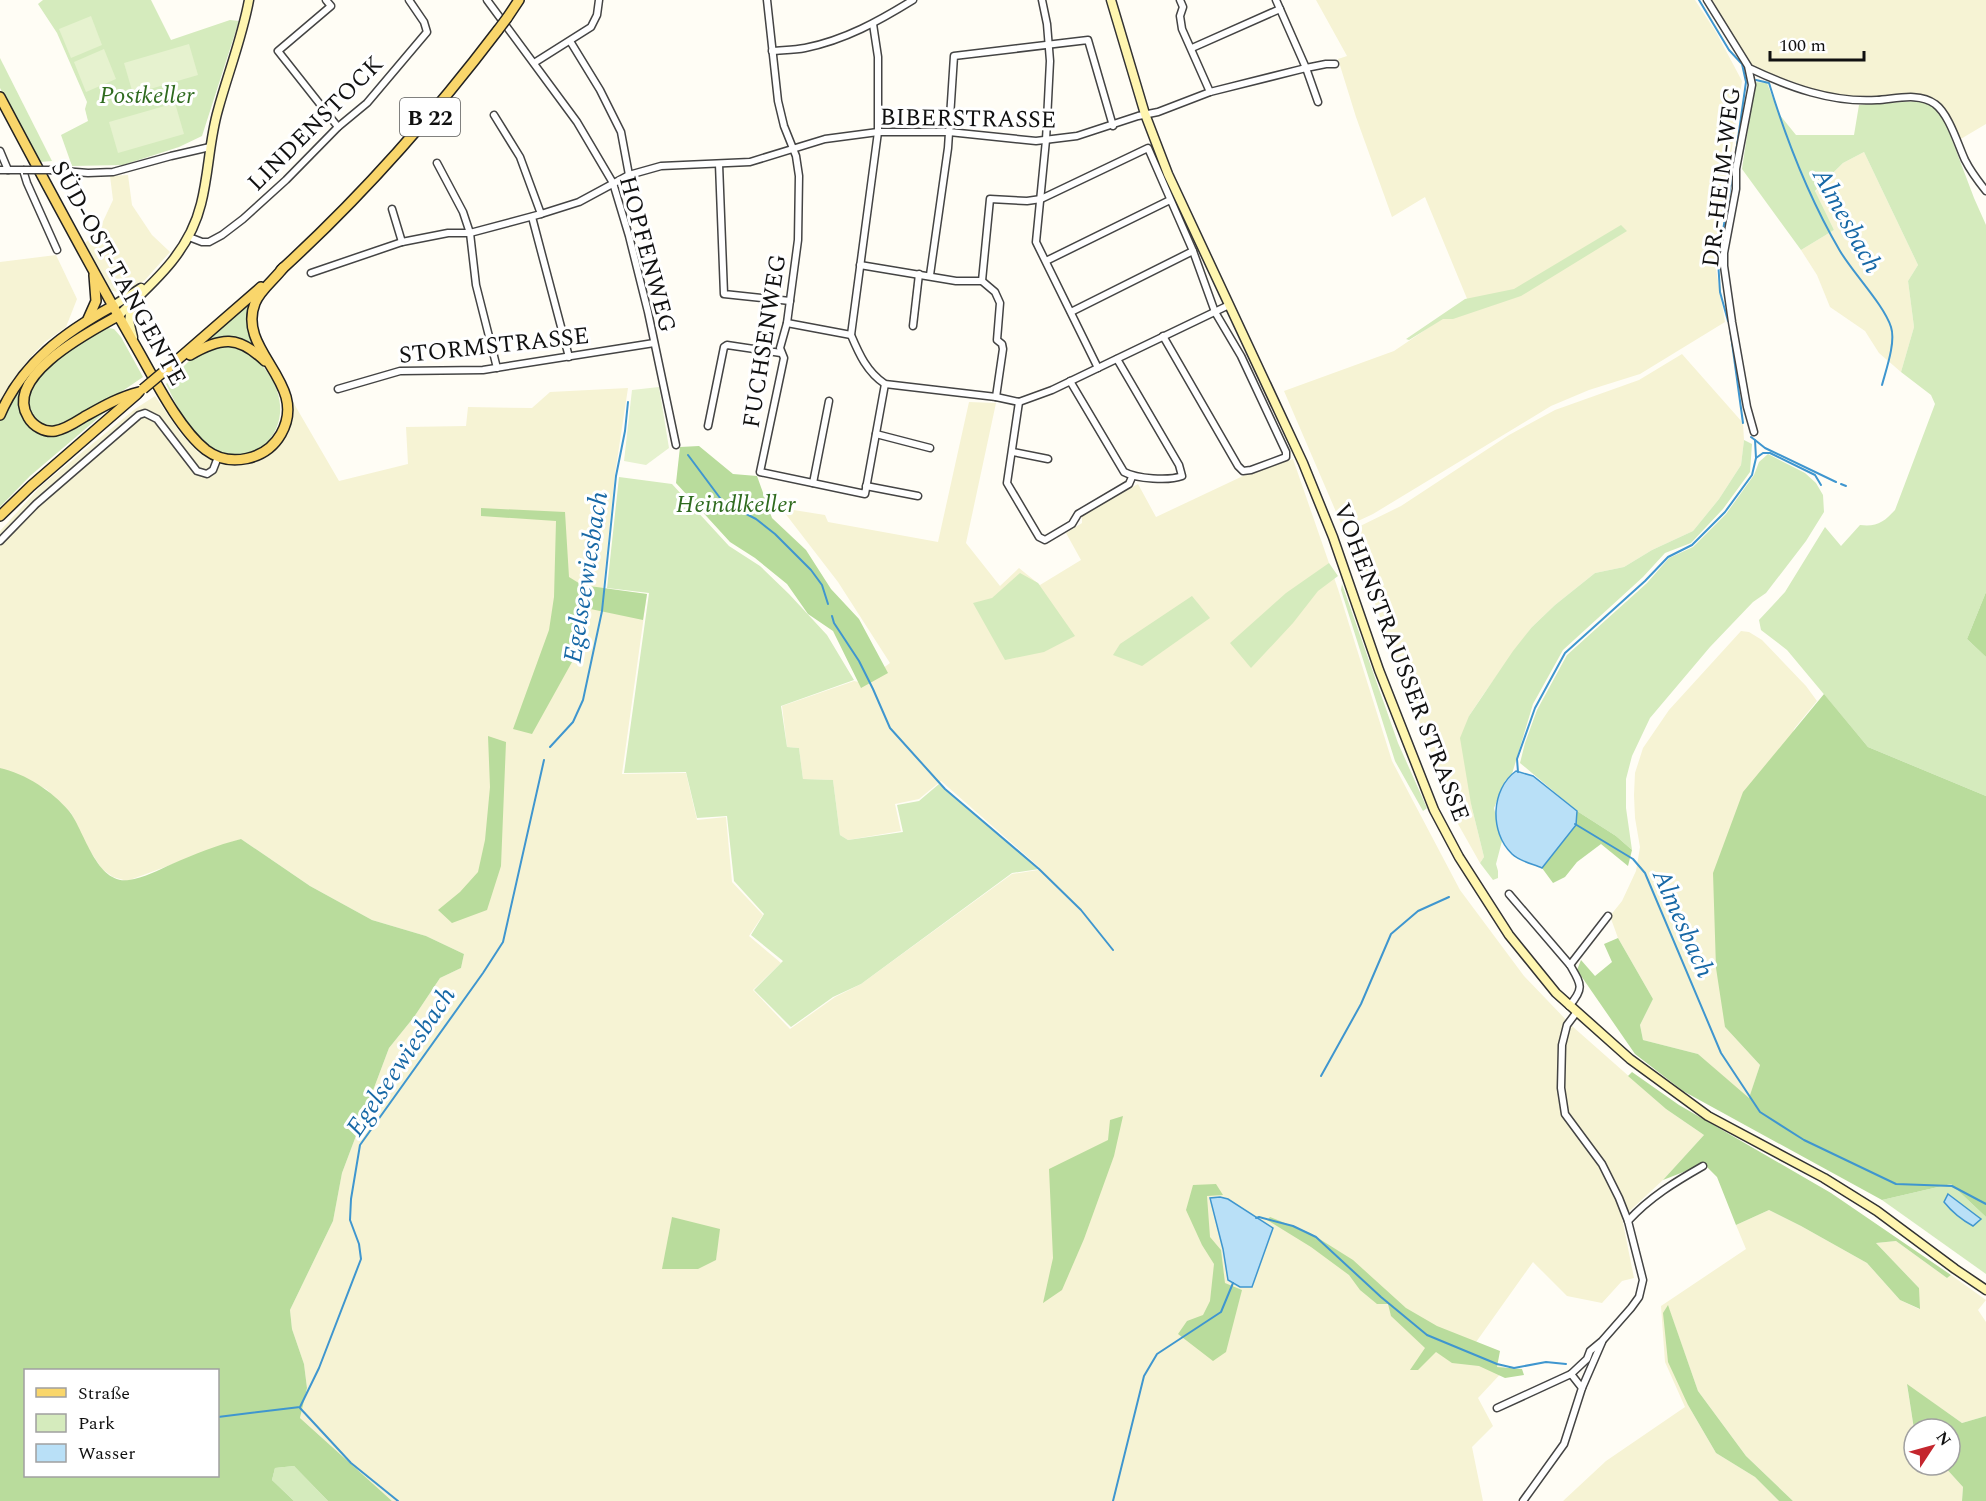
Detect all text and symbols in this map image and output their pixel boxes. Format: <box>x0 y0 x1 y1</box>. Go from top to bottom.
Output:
scale bar <box>1770 24 1864 62</box>
text: 100 m <box>1779 32 1826 59</box>
street label: LINDENSTOCK <box>239 47 392 200</box>
park label: Postkeller <box>99 78 195 114</box>
street label: DR.-HEIM-WEG <box>1693 85 1751 269</box>
road number: B 22 <box>400 98 460 136</box>
street label: BIBERSTRASSE <box>879 99 1056 139</box>
street label: SÜD-OST-TANGENTE <box>41 154 195 393</box>
water label: Almesbach <box>1801 160 1893 281</box>
street label: HOPFENWEG <box>609 172 685 337</box>
street label: FUCHSENWEG <box>733 252 797 431</box>
street label: STORMSTRASSE <box>397 318 591 374</box>
park label: Heindlkeller <box>676 487 797 523</box>
water label: Egelseewiesbach <box>553 488 619 666</box>
street label: VOHENSTRAUSSER STRASSE <box>1324 498 1479 827</box>
water label: Almesbach <box>1641 862 1725 984</box>
water label: Egelseewiesbach <box>336 978 466 1145</box>
legend <box>24 1369 219 1477</box>
text: Straße <box>78 1380 130 1407</box>
text: Park <box>78 1410 115 1437</box>
north arrow <box>1902 1417 1962 1477</box>
text: N <box>1930 1426 1957 1451</box>
text: Wasser <box>78 1440 135 1467</box>

